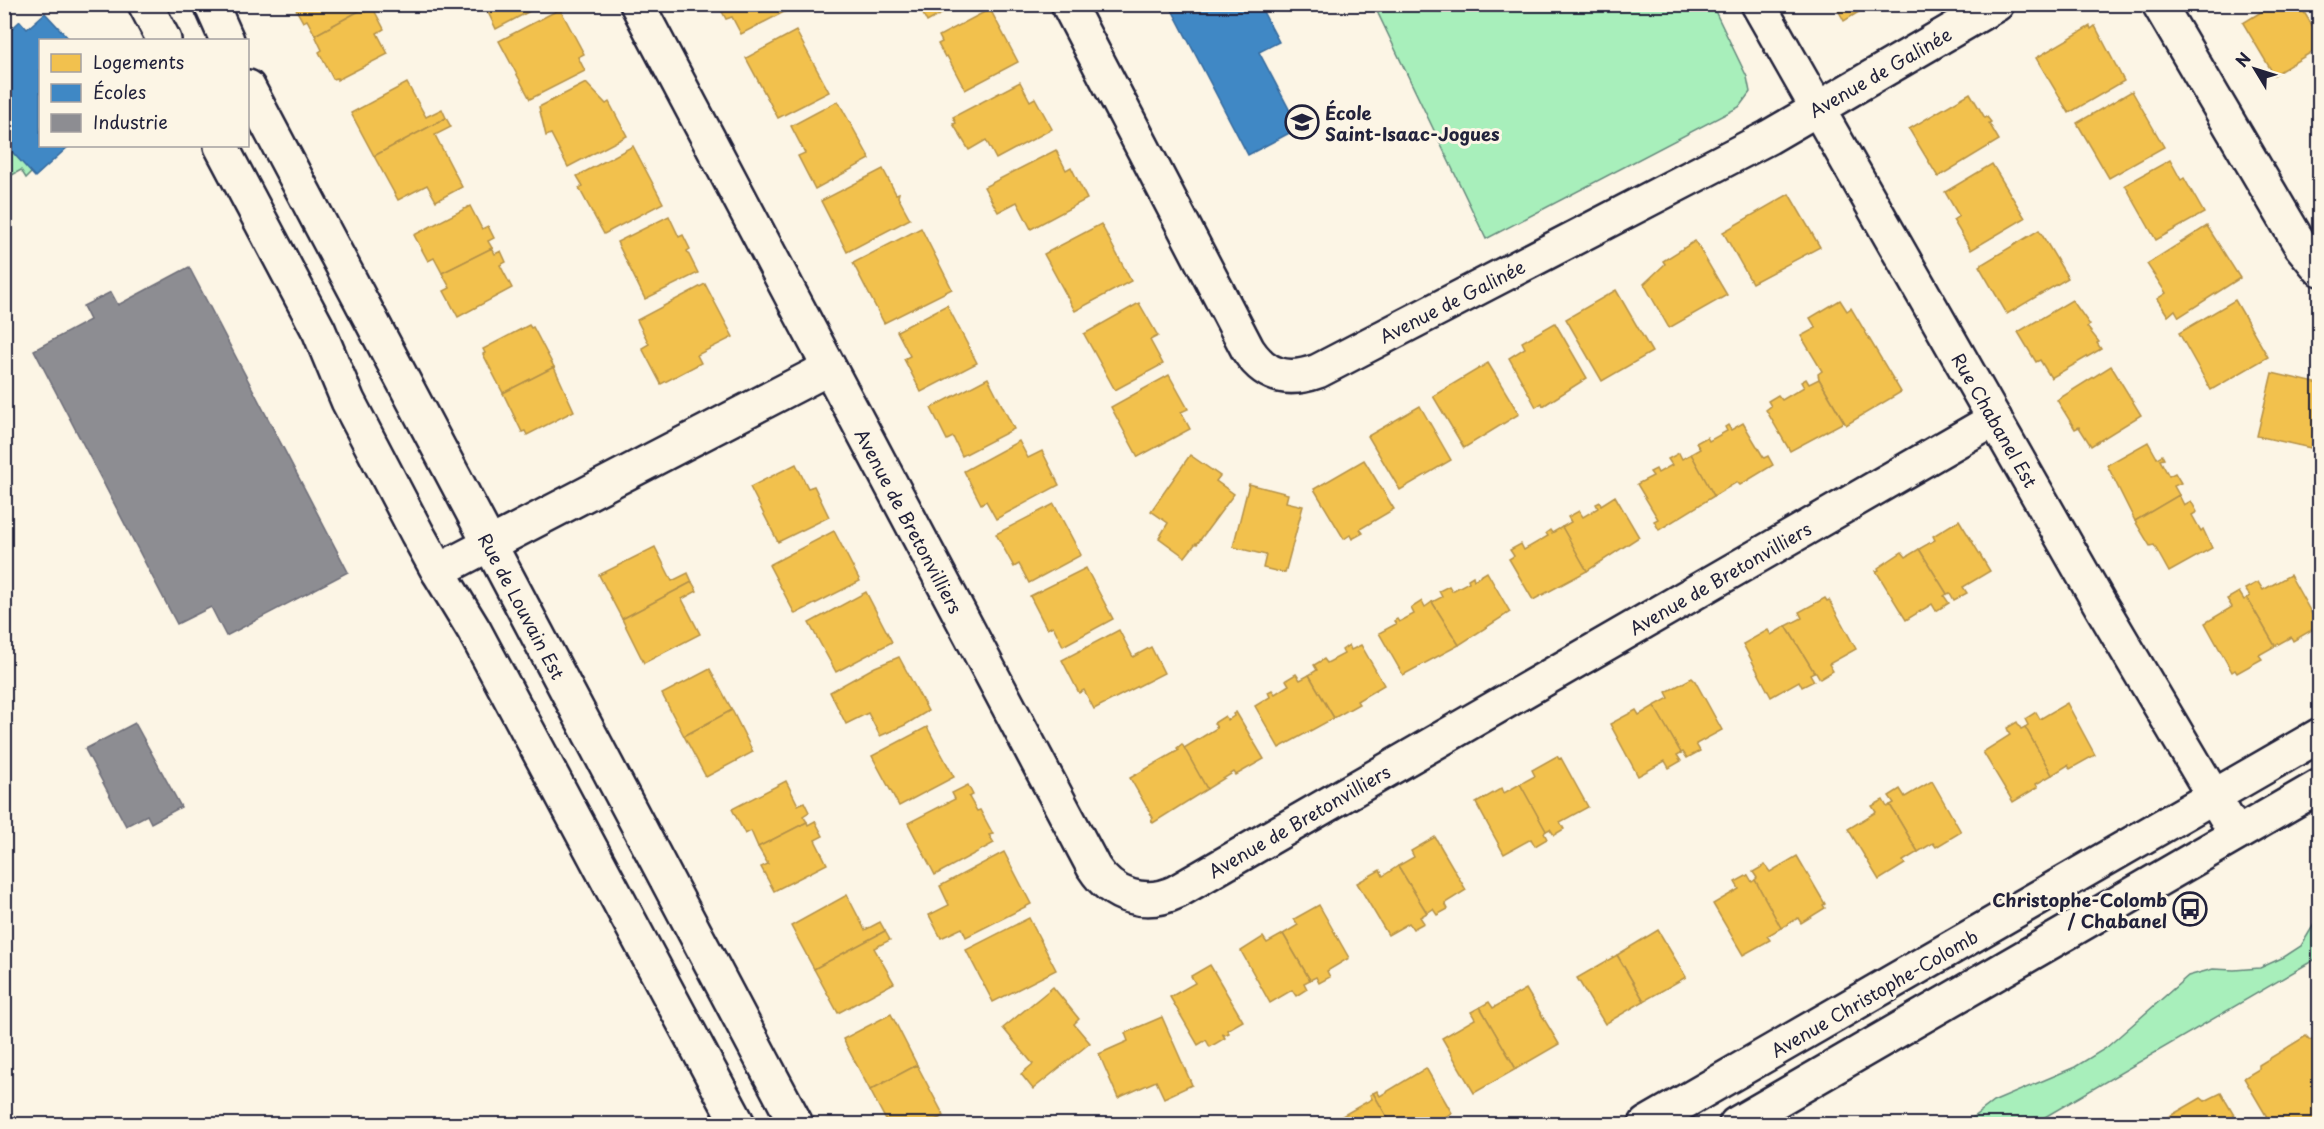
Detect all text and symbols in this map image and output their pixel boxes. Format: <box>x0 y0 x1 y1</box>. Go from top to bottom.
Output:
street label: Avenue de Galinée <box>1804 20 1956 124</box>
legend <box>39 39 249 147</box>
north arrow <box>2225 39 2285 99</box>
text: N <box>2229 47 2256 72</box>
text: Logements <box>93 48 184 75</box>
text: Écoles <box>93 78 146 105</box>
place label: École Saint-Isaac-Jogues <box>1325 99 1500 147</box>
school or university icon: École Saint-Isaac-Jogues <box>1284 104 1320 140</box>
text: Industrie <box>93 108 168 135</box>
street label: Avenue de Galinée <box>1374 253 1530 349</box>
street label: Rue Chabanel Est <box>1945 348 2045 493</box>
street label: Avenue de Bretonvilliers <box>849 424 969 618</box>
street label: Avenue de Bretonvilliers <box>1624 515 1816 641</box>
street label: Rue de Louvain Est <box>472 528 572 684</box>
street label: Avenue de Bretonvilliers <box>1203 758 1395 884</box>
place label: Christophe-Colomb / Chabanel <box>1992 886 2167 934</box>
bus stop icon: Christophe-Colomb / Chabanel <box>2172 891 2208 927</box>
street label: Avenue Christophe-Colomb <box>1765 923 1983 1063</box>

